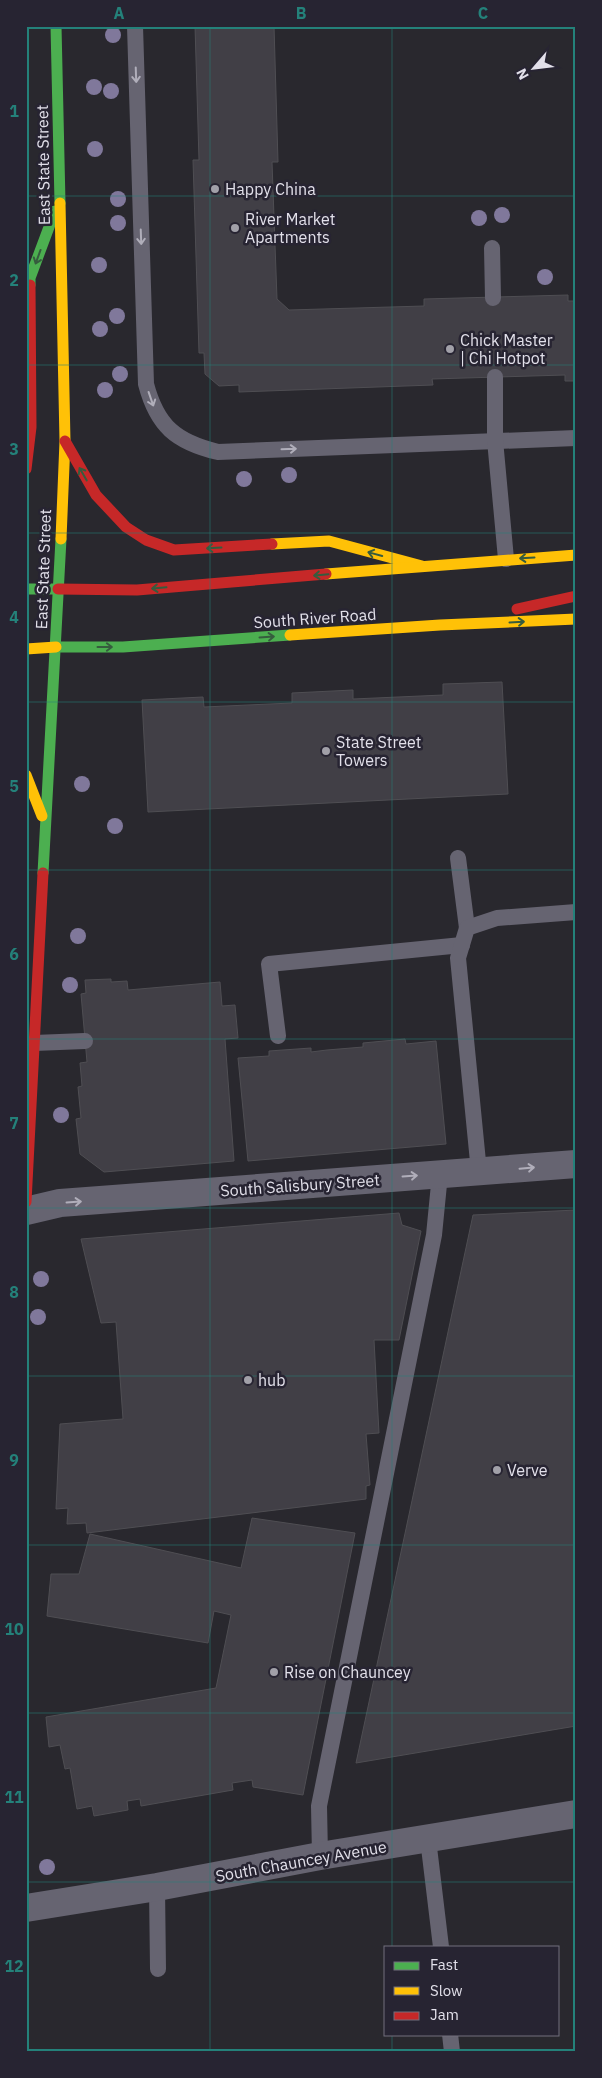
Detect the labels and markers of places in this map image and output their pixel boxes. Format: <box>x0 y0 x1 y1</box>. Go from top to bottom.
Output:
place label: Happy China <box>225 179 316 199</box>
marker: Happy China <box>209 183 221 195</box>
place label: River Market Apartments <box>245 209 335 247</box>
marker: River Market Apartments <box>229 222 241 234</box>
place label: Chick Master | Chi Hotpot <box>460 330 553 368</box>
marker: Chick Master | Chi Hotpot <box>444 343 456 355</box>
place label: State Street Towers <box>336 732 421 770</box>
marker: State Street Towers <box>320 745 332 757</box>
place label: hub <box>258 1370 285 1390</box>
marker: hub <box>242 1374 254 1386</box>
place label: Verve <box>507 1460 548 1480</box>
marker: Verve <box>491 1464 503 1476</box>
place label: Rise on Chauncey <box>284 1662 411 1682</box>
marker: Rise on Chauncey <box>268 1666 280 1678</box>

